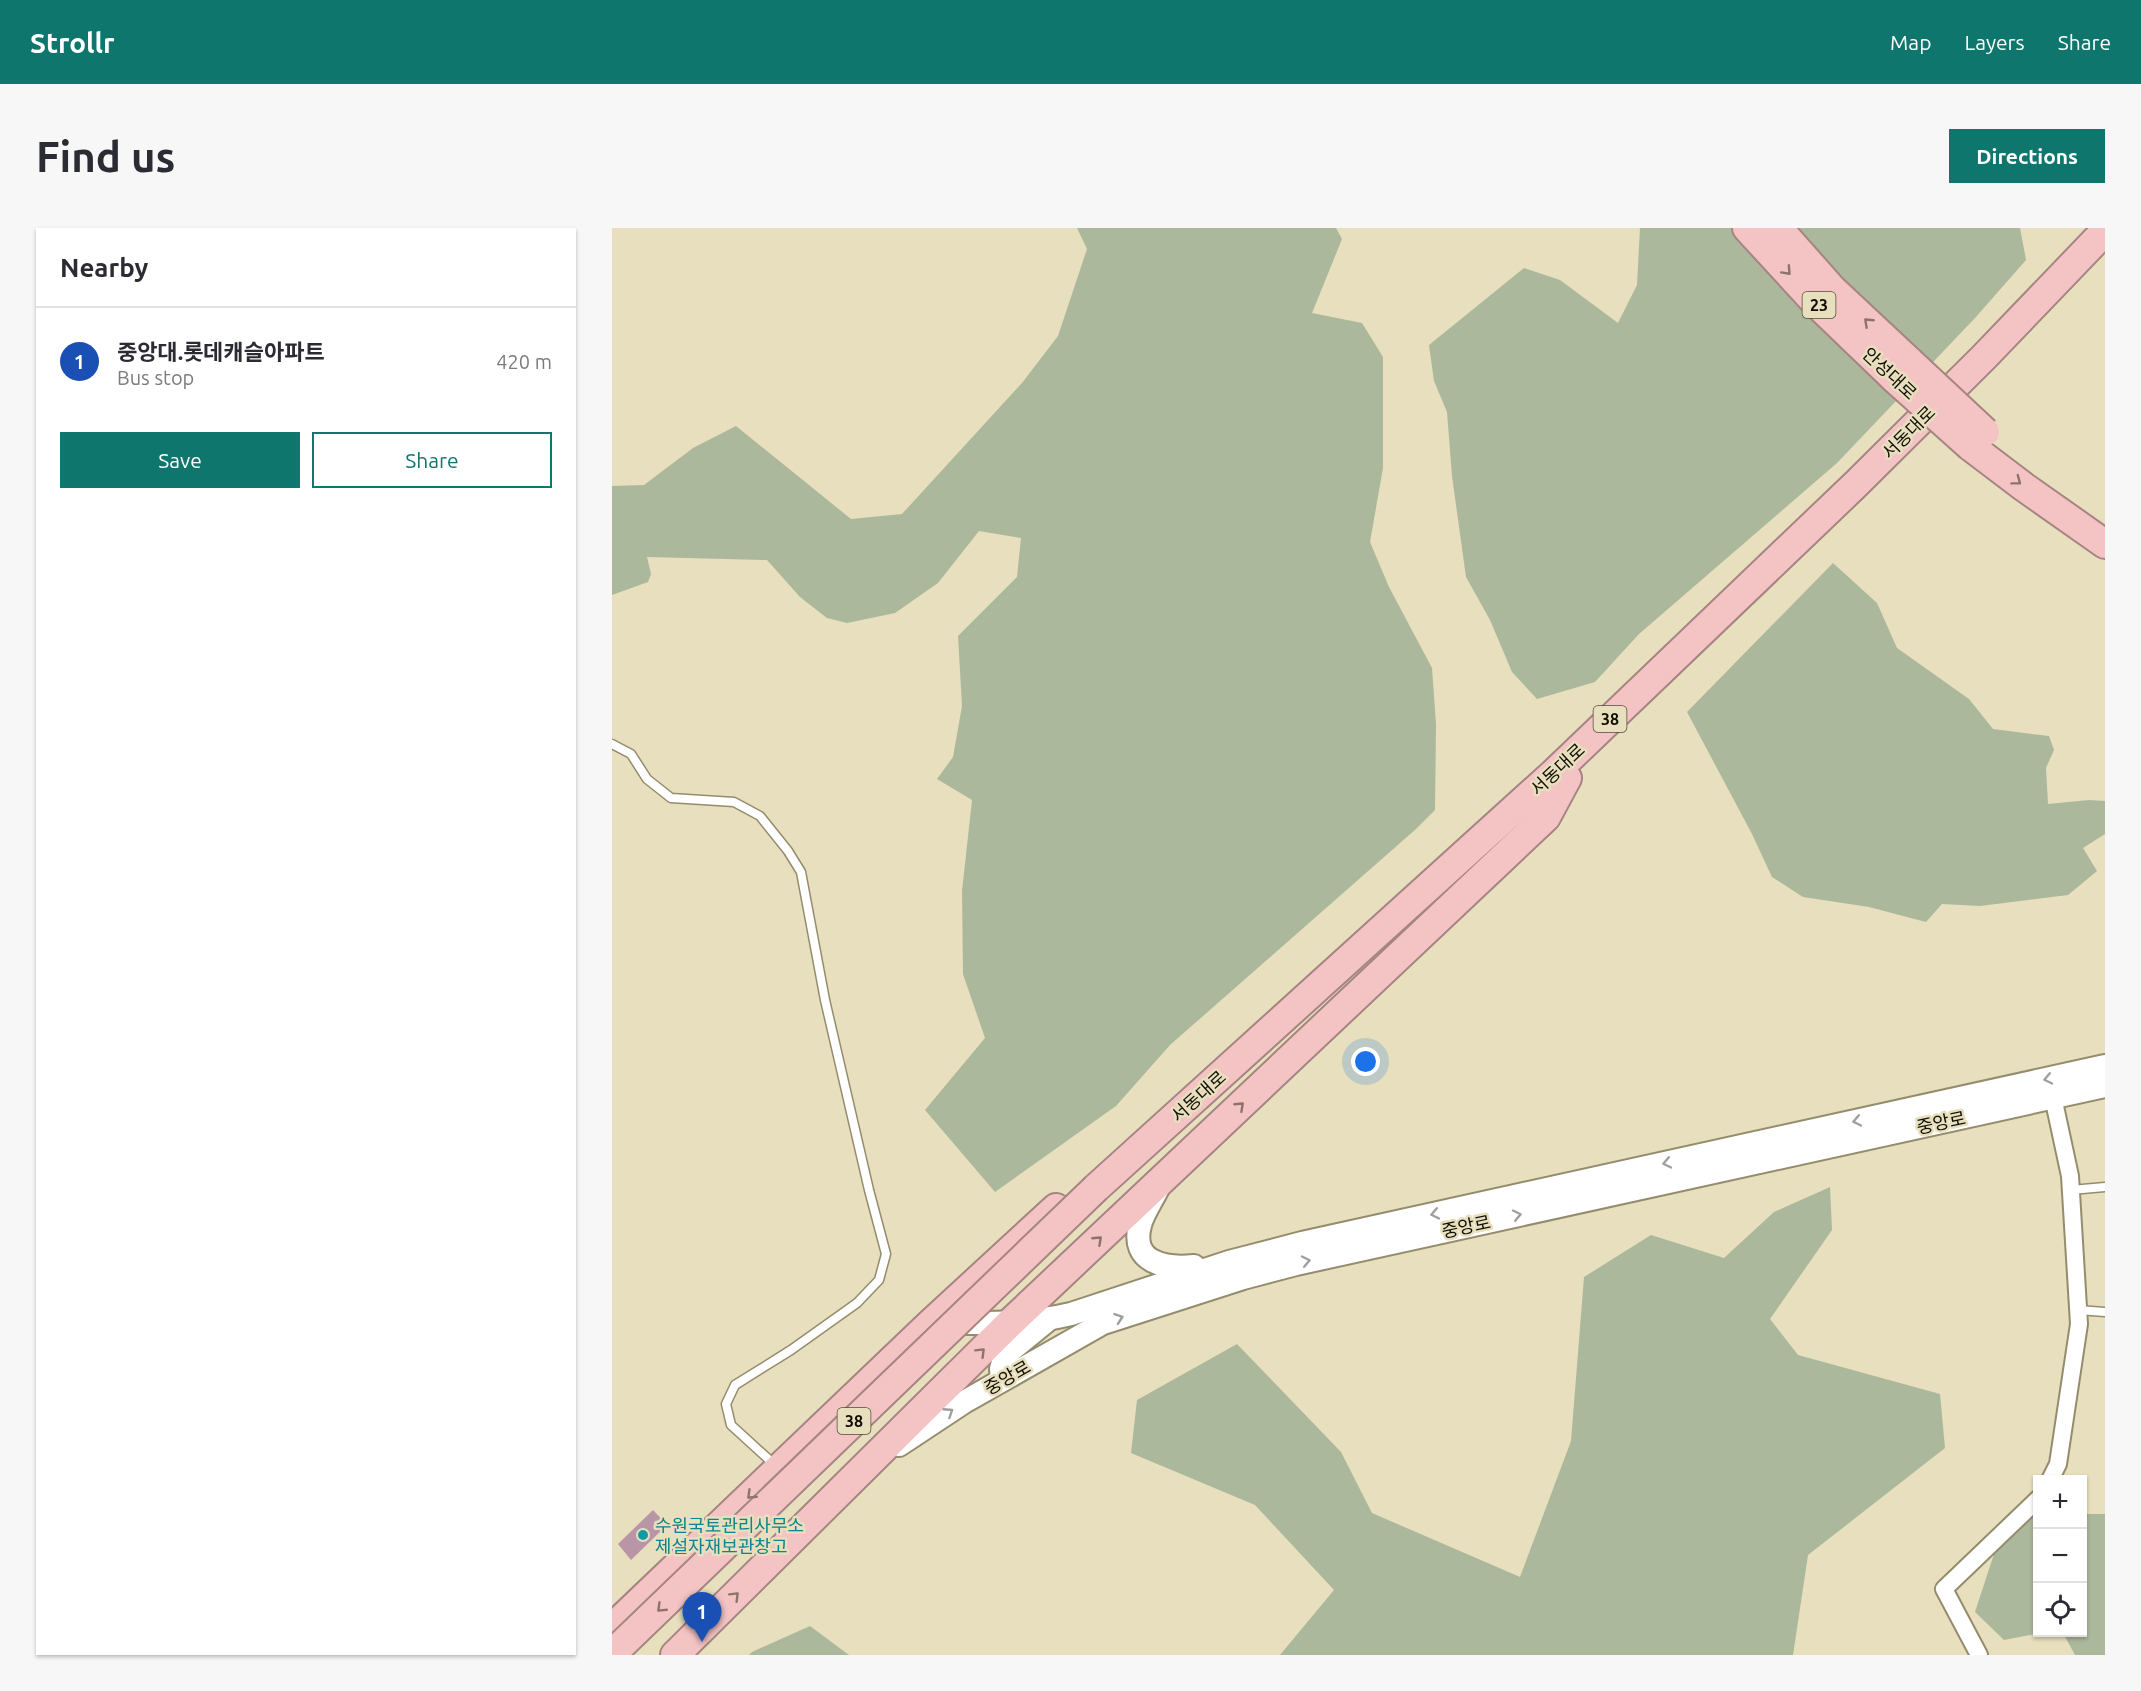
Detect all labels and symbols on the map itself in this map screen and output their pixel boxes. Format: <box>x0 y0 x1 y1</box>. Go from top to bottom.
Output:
one-way arrow <box>1780 264 1791 275</box>
road number: 23 <box>1802 292 1836 318</box>
one-way arrow <box>1864 318 1875 329</box>
street label: 안성대로 <box>1859 343 1921 403</box>
street label: 서동대로 <box>1878 402 1938 462</box>
one-way arrow <box>2010 474 2021 485</box>
road number: 38 <box>1594 706 1626 732</box>
street label: 서동대로 <box>1526 739 1588 799</box>
your location <box>1351 1047 1380 1076</box>
street label: 서동대로 <box>1167 1066 1229 1126</box>
one-way arrow <box>2043 1071 2053 1084</box>
one-way arrow <box>1233 1102 1243 1113</box>
street label: 중앙로 <box>1915 1107 1967 1137</box>
one-way arrow <box>1853 1114 1863 1127</box>
one-way arrow <box>1662 1156 1672 1169</box>
one-way arrow <box>1431 1206 1441 1219</box>
one-way arrow <box>1512 1209 1522 1222</box>
street label: 중앙로 <box>1440 1211 1492 1241</box>
one-way arrow <box>1091 1236 1102 1247</box>
one-way arrow <box>1301 1256 1311 1269</box>
one-way arrow <box>1113 1312 1124 1325</box>
one-way arrow <box>974 1348 985 1358</box>
street label: 중앙로 <box>980 1356 1034 1398</box>
road number: 38 <box>838 1408 870 1434</box>
one-way arrow <box>942 1408 953 1419</box>
one-way arrow <box>748 1488 758 1499</box>
place label: 수원국토관리사무소 제설자재보관창고 <box>655 1515 804 1556</box>
marker: 수원국토관리사무소 제설자재보관창고 <box>636 1528 650 1542</box>
pin: 1 <box>682 1592 722 1642</box>
one-way arrow <box>728 1592 739 1603</box>
one-way arrow <box>657 1600 668 1611</box>

